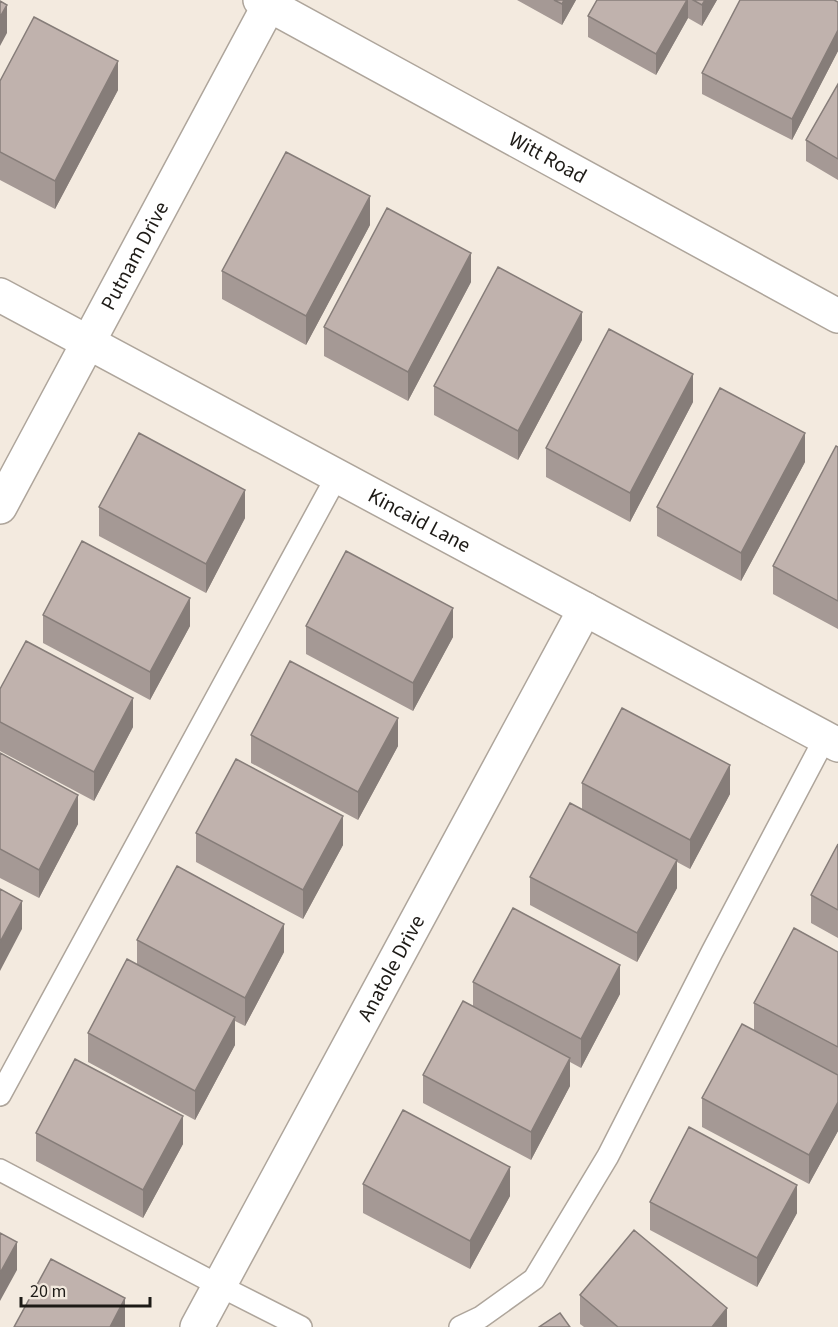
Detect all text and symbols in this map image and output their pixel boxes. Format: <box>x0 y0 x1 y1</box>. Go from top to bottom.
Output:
street label: Witt Road <box>503 124 592 191</box>
street label: Putnam Drive <box>93 196 176 316</box>
street label: Kincaid Lane <box>363 480 476 560</box>
street label: Anatole Drive <box>350 909 432 1027</box>
scale bar <box>21 1270 150 1308</box>
text: 20 m <box>30 1279 66 1304</box>

